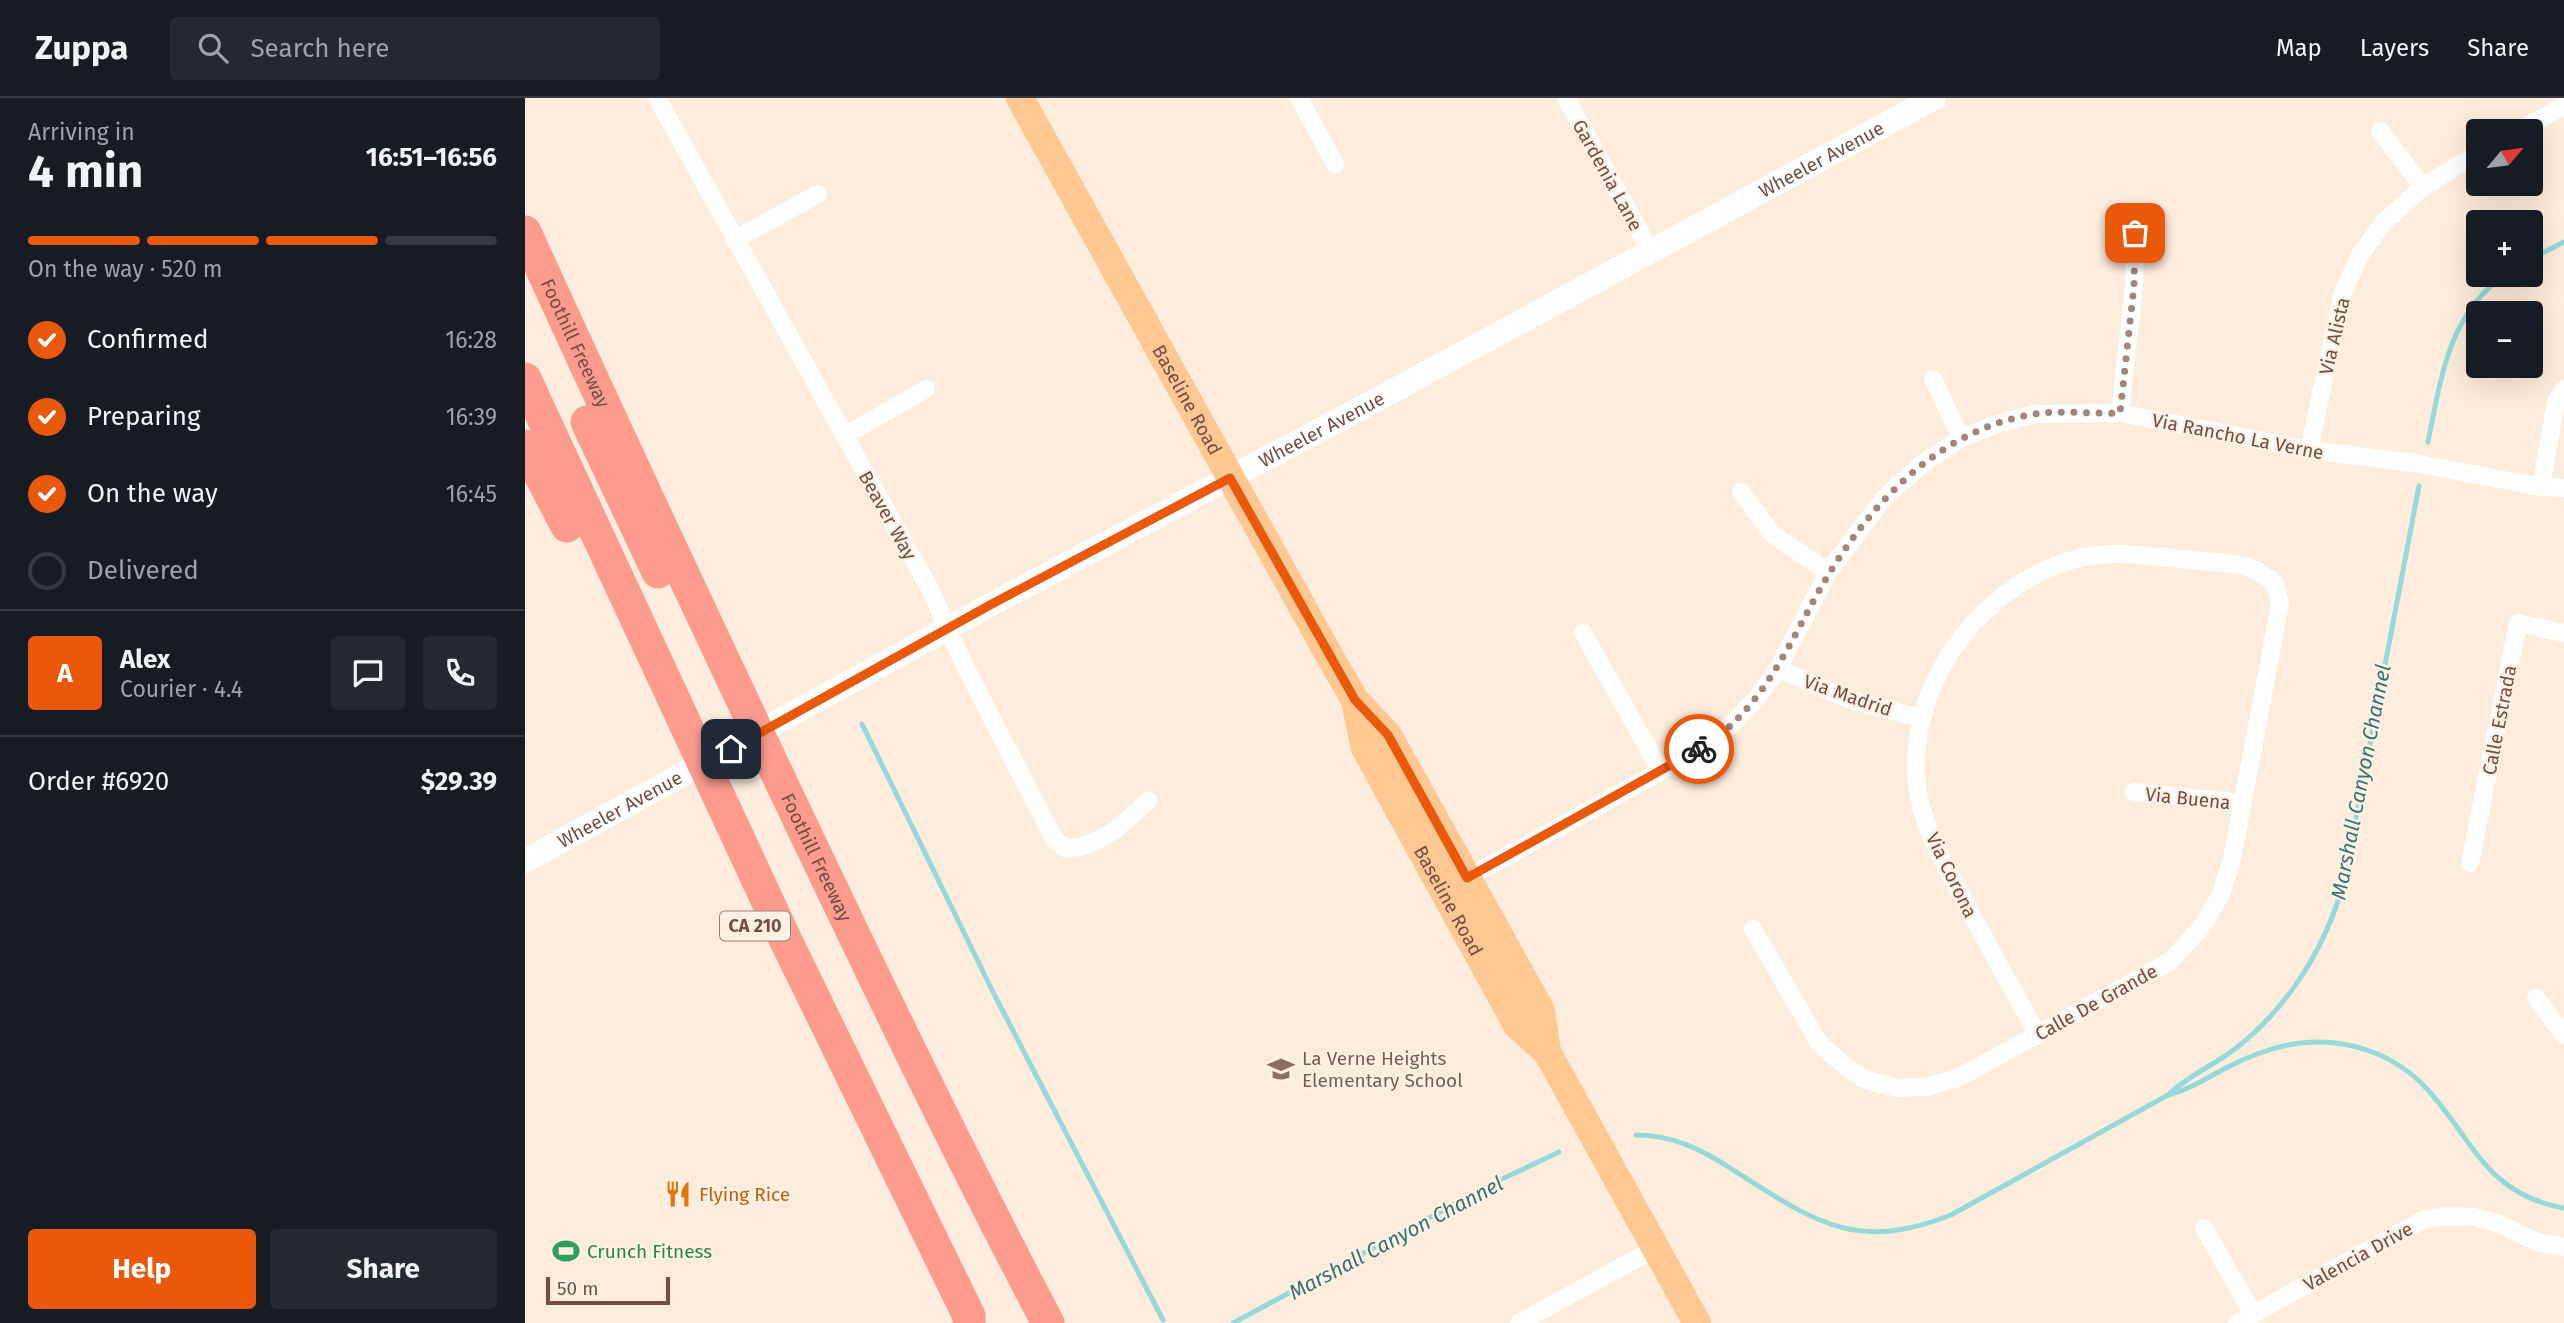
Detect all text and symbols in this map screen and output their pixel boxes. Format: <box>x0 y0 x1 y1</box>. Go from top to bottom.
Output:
search box <box>170 17 660 80</box>
text: Zuppa <box>35 28 128 68</box>
icon: search <box>194 29 232 67</box>
text: Search here <box>250 33 389 64</box>
text: Map <box>2276 34 2322 62</box>
text: Layers <box>2360 34 2429 62</box>
text: Share <box>2467 34 2529 62</box>
street label: Gardenia Lane <box>1567 116 1648 235</box>
street label: Wheeler Avenue <box>1755 116 1888 203</box>
text: Arriving in <box>28 118 135 146</box>
north arrow <box>2466 119 2543 196</box>
map controls <box>2466 119 2543 378</box>
text: 16:51–16:56 <box>366 142 497 173</box>
text: 4 min <box>28 144 143 199</box>
pin <box>2105 203 2165 263</box>
button: + <box>2466 210 2543 287</box>
icon: bag <box>2116 214 2154 252</box>
text: On the way · 520 m <box>28 255 223 283</box>
street label: Foothill Freeway <box>536 275 615 412</box>
street label: Via Alista <box>2314 295 2355 377</box>
button: − <box>2466 301 2543 378</box>
icon: check <box>28 321 66 359</box>
text: Confirmed <box>87 324 208 355</box>
text: 16:28 <box>445 326 497 354</box>
street label: Baseline Road <box>1147 341 1227 459</box>
street label: Wheeler Avenue <box>1255 387 1388 472</box>
icon: check <box>28 398 66 436</box>
text: Preparing <box>87 401 200 432</box>
text: 16:39 <box>446 403 497 431</box>
street label: Via Rancho La Verne <box>2150 409 2326 464</box>
street label: Beaver Way <box>854 467 922 564</box>
icon: check <box>28 475 66 513</box>
text: On the way <box>87 478 218 509</box>
text: 16:45 <box>446 480 497 508</box>
text: Delivered <box>87 555 199 586</box>
button: chat <box>331 636 405 710</box>
button: phone <box>423 636 497 710</box>
text: Alex <box>120 644 170 675</box>
text: A <box>57 658 73 689</box>
water label: Marshall Canyon Channel <box>2325 662 2397 902</box>
street label: Calle Estrada <box>2478 663 2521 777</box>
street label: Via Madrid <box>1801 670 1895 721</box>
text: Courier · 4.4 <box>120 675 243 703</box>
courier <box>1664 714 1734 784</box>
pin <box>701 719 761 779</box>
icon: home <box>712 730 750 768</box>
icon: bike <box>1680 730 1718 768</box>
text: Order #6920 <box>28 766 169 797</box>
text: $29.39 <box>421 766 497 797</box>
street label: Wheeler Avenue <box>553 766 686 853</box>
street label: Via Buena <box>2144 783 2232 814</box>
street label: Foothill Freeway <box>776 790 857 926</box>
street label: Via Corona <box>1921 829 1982 922</box>
street label: Baseline Road <box>1409 842 1488 960</box>
road number: CA 210 <box>720 912 790 940</box>
street label: Calle De Grande <box>2031 959 2162 1046</box>
place label: La Verne Heights Elementary School <box>1302 1047 1463 1092</box>
school or university icon: La Verne Heights Elementary School <box>1266 1054 1296 1084</box>
water label: Marshall Canyon Channel <box>1284 1170 1508 1306</box>
restaurant icon: Flying Rice <box>663 1179 693 1209</box>
place label: Flying Rice <box>699 1183 790 1206</box>
street label: Valencia Drive <box>2300 1217 2417 1296</box>
button: Help <box>28 1229 256 1309</box>
button: Share <box>270 1229 497 1309</box>
sports icon: Crunch Fitness <box>551 1236 581 1266</box>
place label: Crunch Fitness <box>587 1240 712 1263</box>
scale bar <box>546 1274 670 1306</box>
text: 50 m <box>557 1277 598 1300</box>

